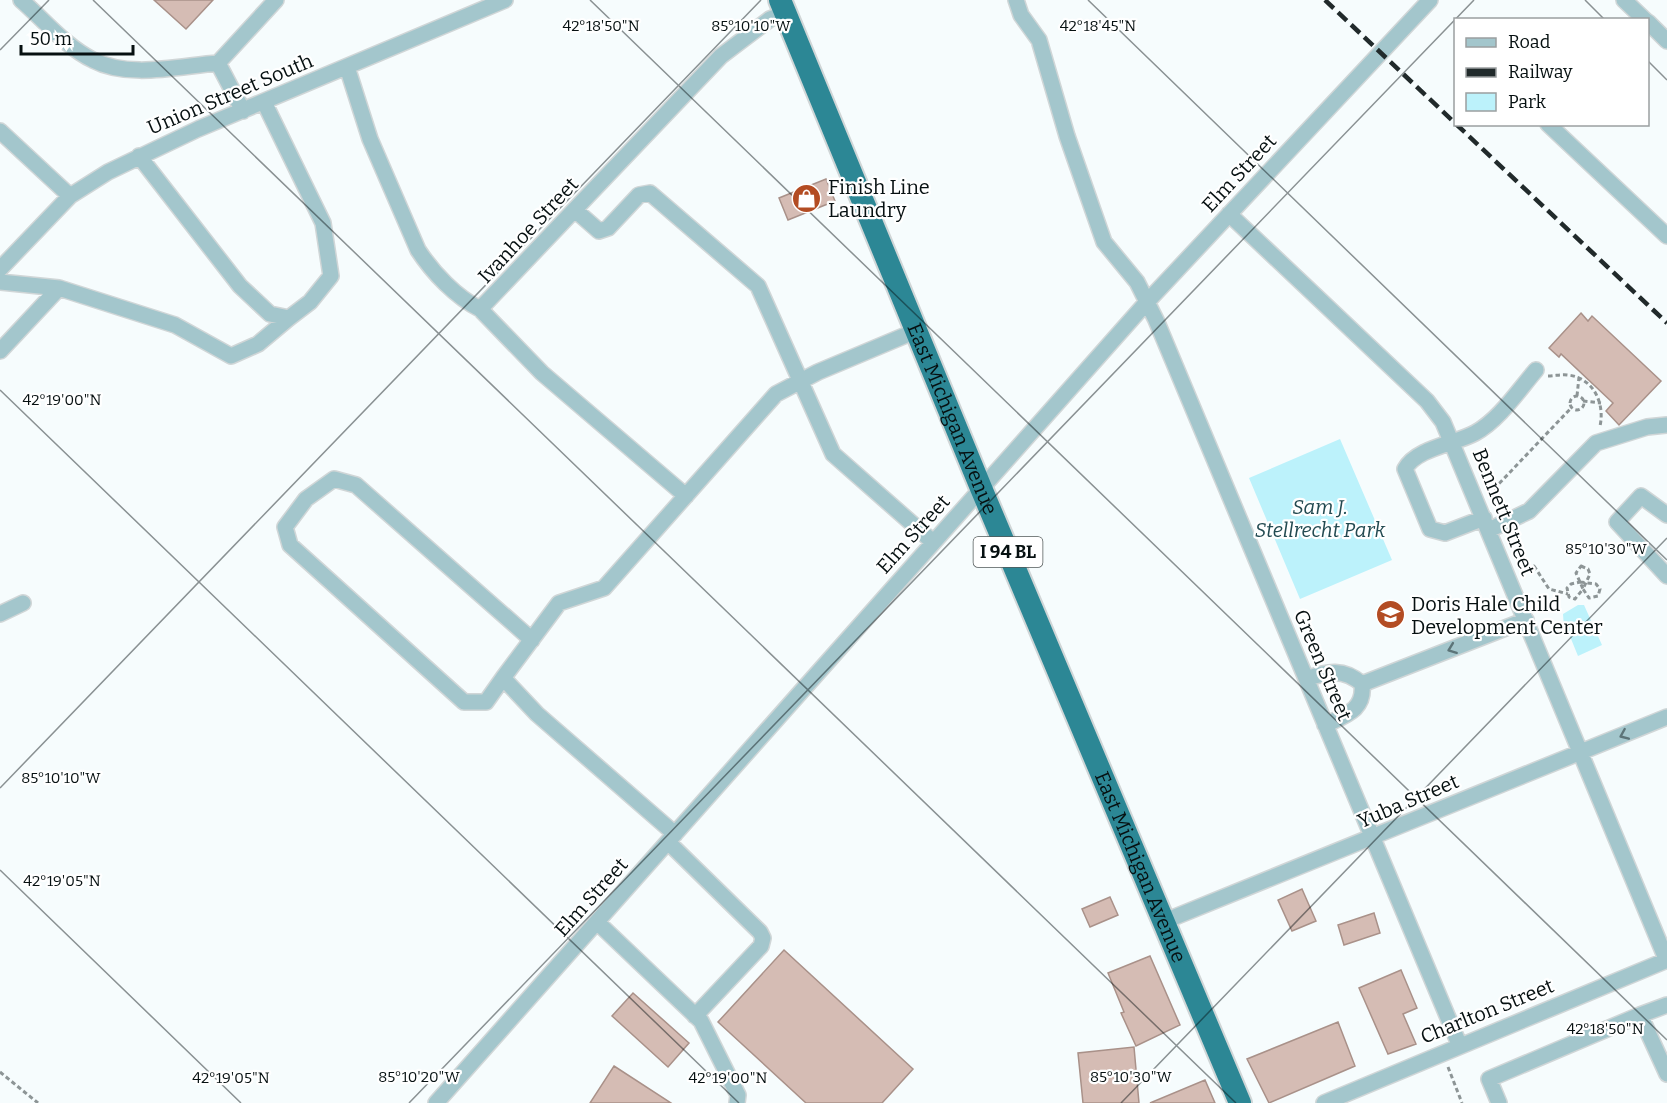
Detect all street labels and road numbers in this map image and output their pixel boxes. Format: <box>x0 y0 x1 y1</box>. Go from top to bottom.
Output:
street label: Union Street South <box>144 48 317 140</box>
street label: Elm Street <box>1197 129 1281 217</box>
street label: Ivanhoe Street <box>473 172 583 288</box>
street label: East Michigan Avenue <box>902 320 1003 518</box>
street label: Bennett Street <box>1468 445 1540 579</box>
street label: Elm Street <box>871 490 955 578</box>
road number: I 94 BL <box>974 537 1042 567</box>
street label: Green Street <box>1289 606 1357 724</box>
street label: East Michigan Avenue <box>1090 768 1191 966</box>
street label: Yuba Street <box>1354 769 1462 833</box>
street label: Elm Street <box>549 853 633 941</box>
street label: Charlton Street <box>1417 973 1557 1049</box>

